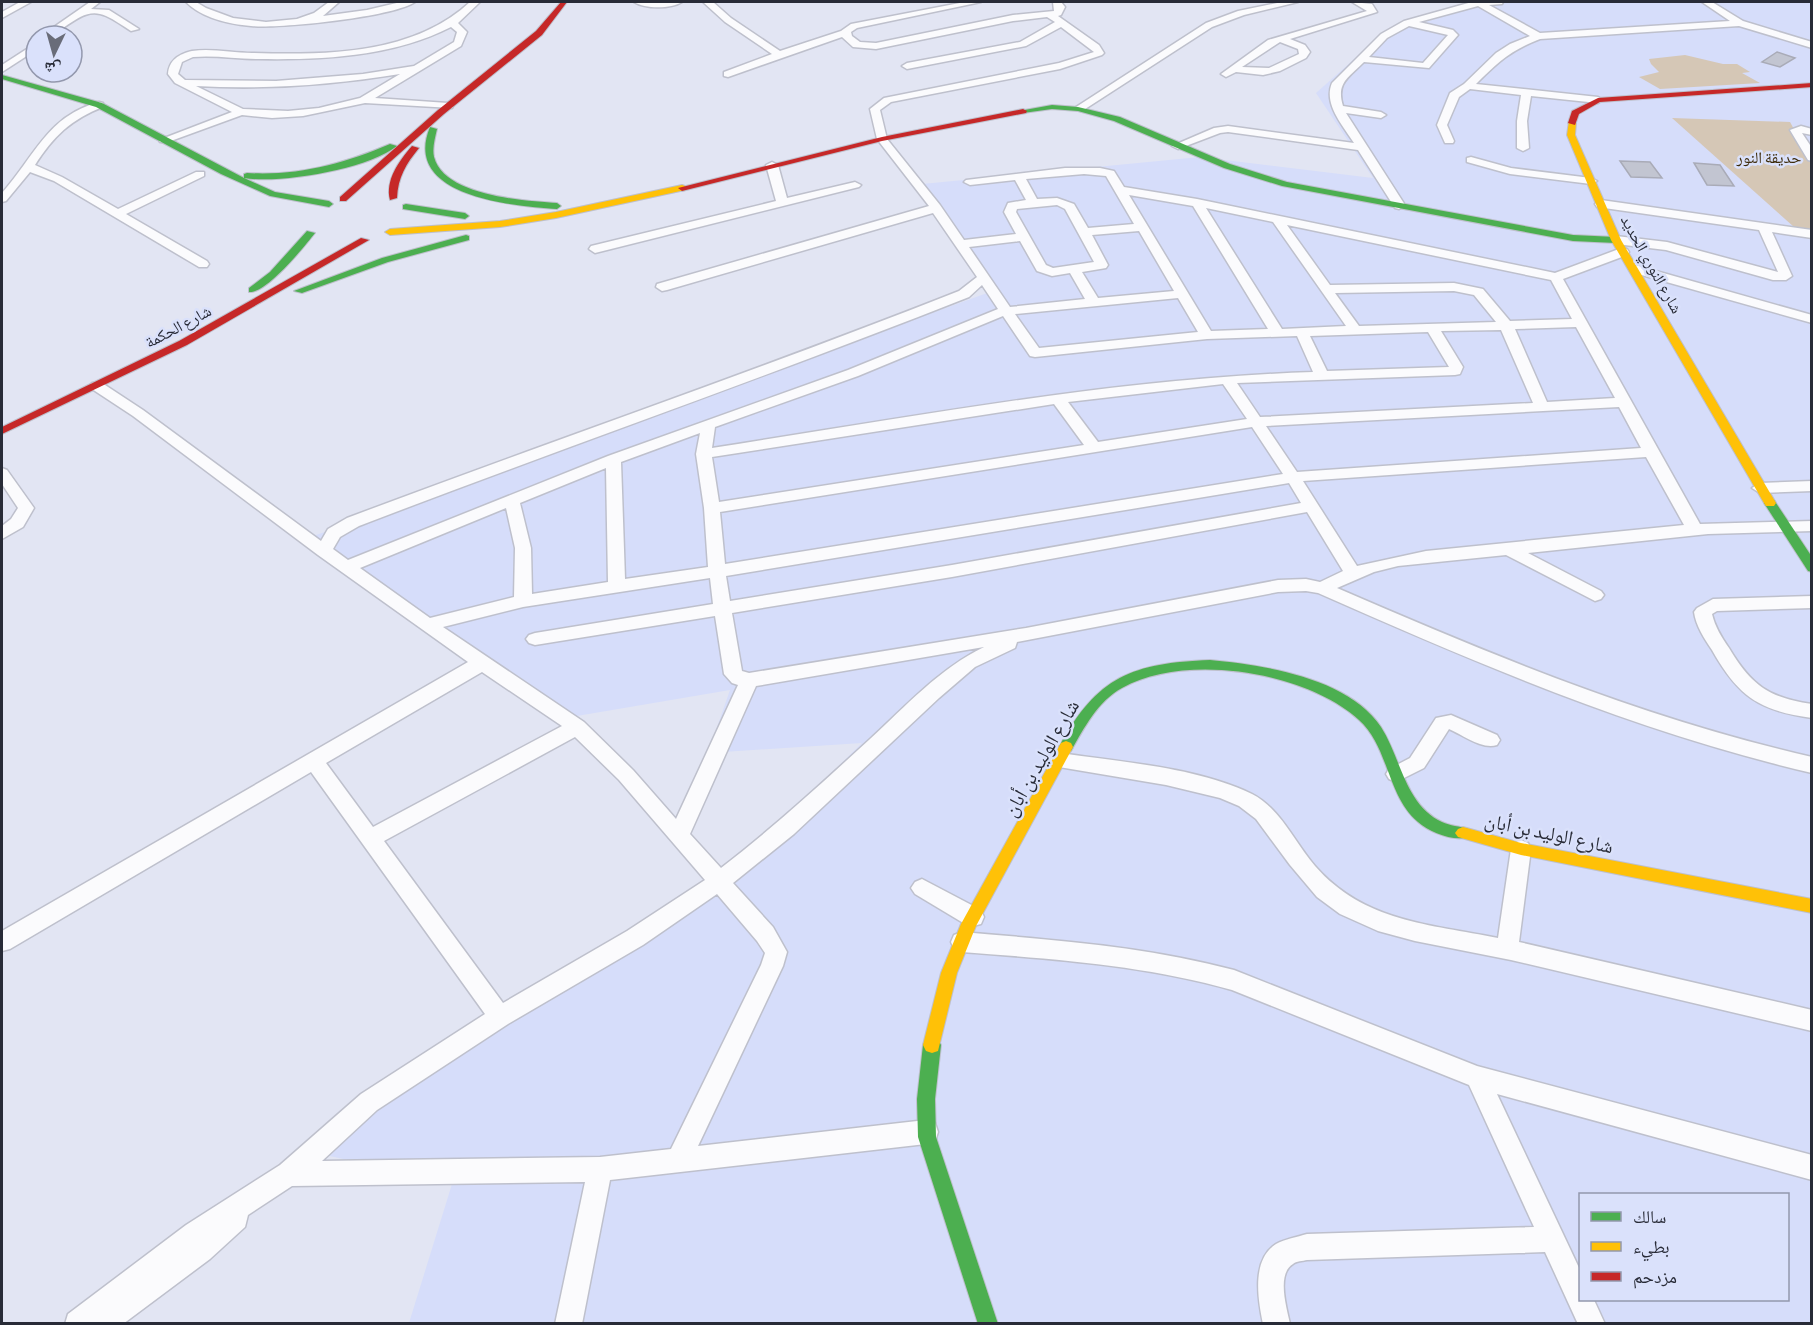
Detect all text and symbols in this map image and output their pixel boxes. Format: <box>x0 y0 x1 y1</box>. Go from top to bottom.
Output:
north arrow <box>24 24 84 84</box>
text: ش <box>44 57 62 78</box>
park label: حديقة النور <box>1736 149 1801 168</box>
street label: شارع النوري الحديد <box>1614 212 1686 318</box>
street label: شارع الحكمة <box>142 302 215 353</box>
street label: شارع الوليد بن أبان <box>998 695 1085 821</box>
street label: شارع الوليد بن أبان <box>1482 808 1616 859</box>
legend <box>1579 1193 1789 1301</box>
text: سالك <box>1633 1207 1666 1228</box>
text: بطيء <box>1633 1237 1670 1262</box>
text: مزدحم <box>1633 1267 1677 1289</box>

